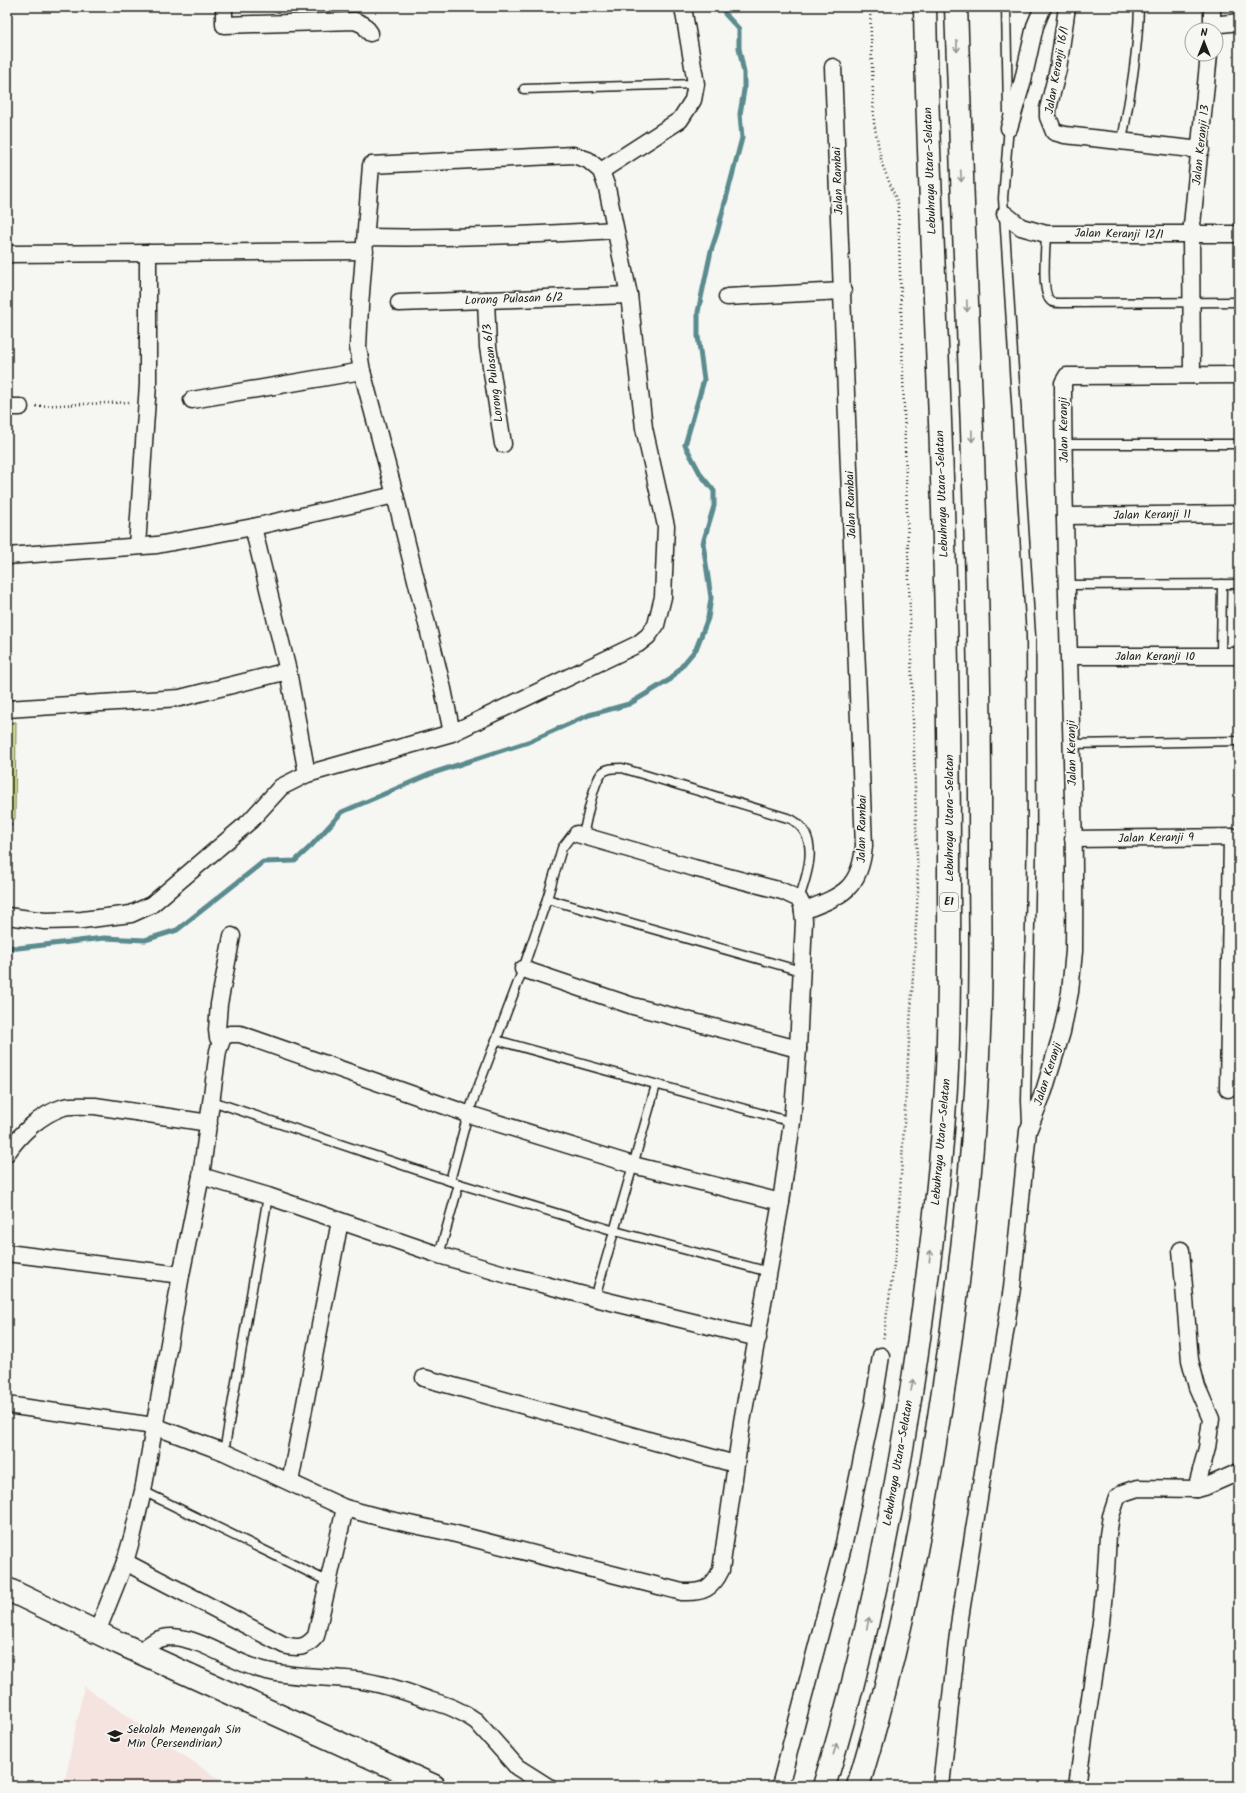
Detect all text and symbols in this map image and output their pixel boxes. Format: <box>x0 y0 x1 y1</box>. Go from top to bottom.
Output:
north arrow <box>1184 22 1224 62</box>
street label: Jalan Keranji 16/1 <box>1040 24 1074 115</box>
text: N <box>1201 24 1208 42</box>
one-way arrow <box>953 39 961 52</box>
street label: Jalan Keranji 13 <box>1187 104 1215 186</box>
street label: Lebuhraya Utara–Selatan <box>918 107 942 235</box>
street label: Jalan Rambai <box>827 146 849 215</box>
one-way arrow <box>958 169 965 182</box>
street label: Jalan Keranji 12/1 <box>1074 224 1164 244</box>
street label: Lorong Pulasan 6/2 <box>464 288 564 310</box>
one-way arrow <box>963 299 971 312</box>
street label: Lorong Pulasan 6/3 <box>478 323 508 423</box>
street label: Jalan Keranji <box>1054 396 1074 463</box>
one-way arrow <box>968 429 975 442</box>
street label: Lebuhraya Utara–Selatan <box>930 430 954 558</box>
street label: Jalan Rambai <box>840 470 862 539</box>
street label: Jalan Keranji 11 <box>1113 505 1191 525</box>
street label: Jalan Keranji 10 <box>1115 647 1195 666</box>
street label: Jalan Keranji <box>1062 719 1082 786</box>
street label: Lebuhraya Utara–Selatan <box>940 754 959 882</box>
street label: Jalan Rambai <box>852 794 872 863</box>
street label: Jalan Keranji 9 <box>1118 828 1194 848</box>
road number: E1 <box>940 893 958 911</box>
street label: Jalan Keranji <box>1029 1039 1067 1108</box>
street label: Lebuhraya Utara–Selatan <box>926 1078 956 1206</box>
one-way arrow <box>926 1250 934 1263</box>
one-way arrow <box>908 1379 916 1392</box>
street label: Lebuhraya Utara–Selatan <box>878 1399 918 1527</box>
one-way arrow <box>864 1617 872 1630</box>
place label: Sekolah Menengah Sin Min (Persendirian) <box>127 1720 241 1753</box>
school or university icon: Sekolah Menengah Sin Min (Persendirian) <box>106 1727 124 1745</box>
one-way arrow <box>832 1742 839 1755</box>

